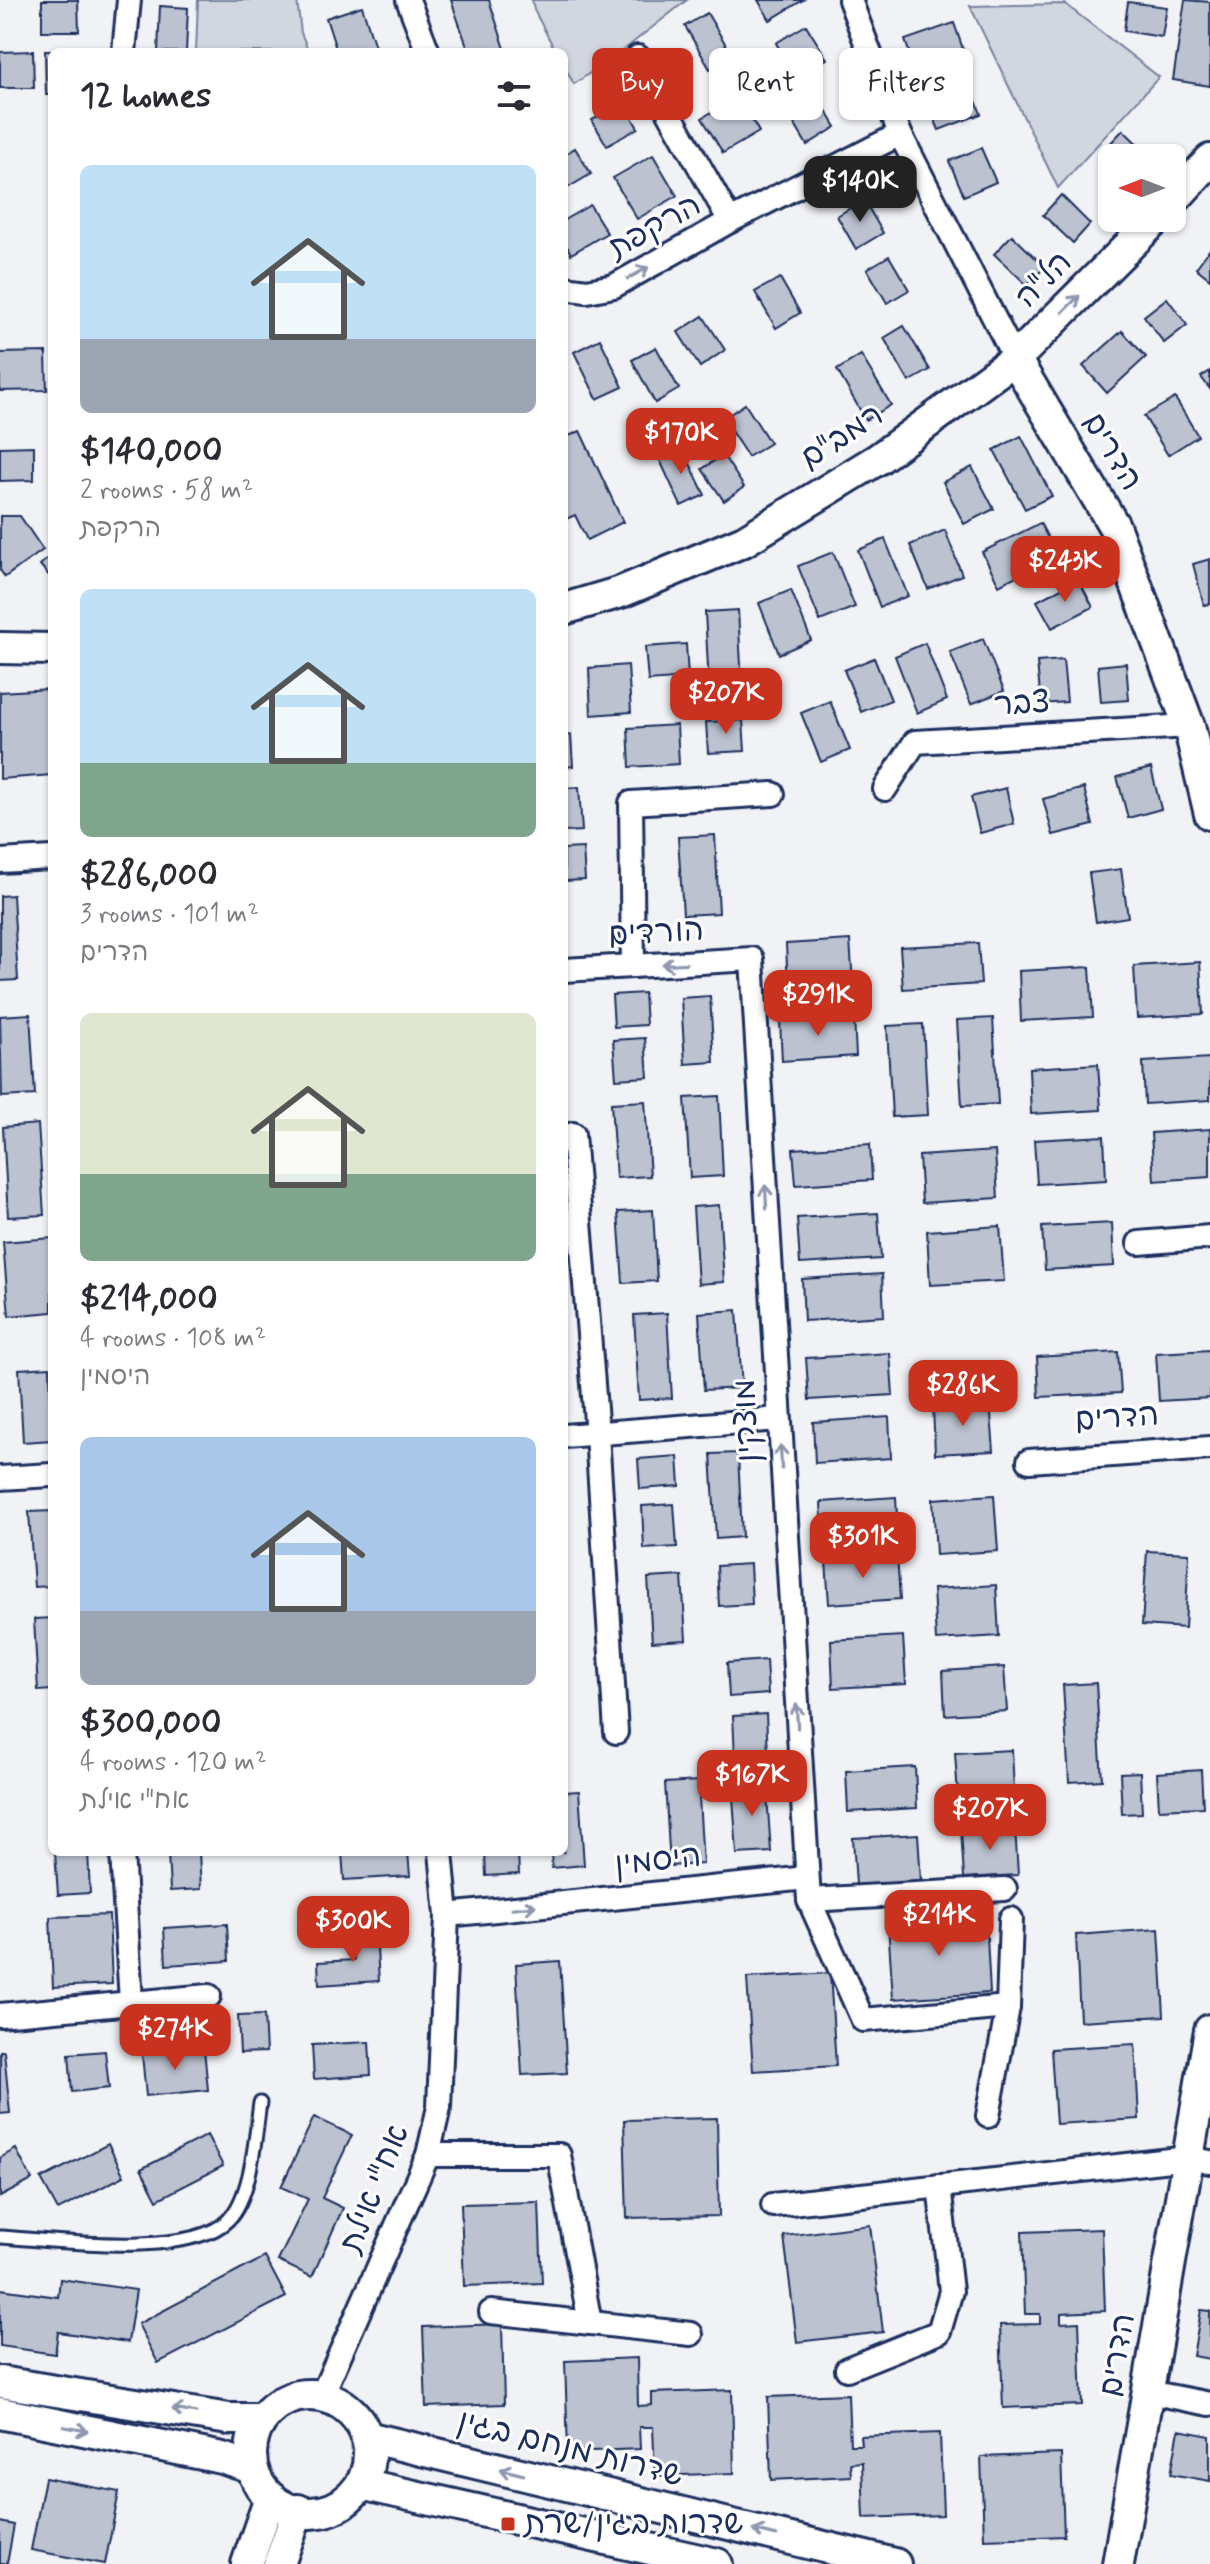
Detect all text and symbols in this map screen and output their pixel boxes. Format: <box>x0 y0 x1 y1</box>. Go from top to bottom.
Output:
chip: Buy <box>592 48 693 120</box>
chip: Rent <box>709 48 823 120</box>
chip: Filters <box>839 48 973 120</box>
text: 12 homes <box>80 74 211 119</box>
icon: filters <box>492 74 536 118</box>
north arrow <box>1098 144 1186 232</box>
map controls <box>1098 144 1186 232</box>
pin: $140K <box>804 156 916 224</box>
text: $140K <box>822 165 898 199</box>
street label: הרקפת <box>599 184 709 271</box>
icon: home <box>236 217 380 361</box>
street label: הל"ה <box>1006 242 1082 318</box>
one-way arrow <box>626 265 649 281</box>
one-way arrow <box>1061 294 1080 314</box>
street label: רמב"ם <box>792 394 892 480</box>
street label: הדרים <box>1072 405 1152 499</box>
pin: $170K <box>625 408 737 476</box>
text: $170K <box>644 417 718 451</box>
text: $140,000 <box>80 429 223 474</box>
text: 2 rooms · 58 m² <box>80 474 253 508</box>
text: הרקפת <box>80 512 161 546</box>
pin: $243K <box>1009 536 1121 604</box>
text: $243K <box>1029 545 1101 579</box>
icon: home <box>236 641 380 785</box>
pin: $207K <box>670 668 782 736</box>
text: $207K <box>688 677 764 711</box>
street label: צבר <box>993 682 1051 726</box>
text: $286,000 <box>80 853 218 898</box>
text: 3 rooms · 101 m² <box>80 898 259 932</box>
street label: הורדים <box>607 910 705 956</box>
text: הדרים <box>80 936 148 970</box>
one-way arrow <box>661 957 688 972</box>
pin: $291K <box>762 970 874 1038</box>
text: $291K <box>782 979 854 1013</box>
icon: home <box>236 1065 380 1209</box>
one-way arrow <box>758 1184 773 1211</box>
text: $214,000 <box>80 1277 218 1322</box>
text: 4 rooms · 108 m² <box>80 1322 266 1356</box>
text: היסמין <box>80 1360 151 1394</box>
pin: $286K <box>907 1360 1019 1428</box>
text: $286K <box>927 1369 999 1403</box>
street label: מוצקין <box>724 1378 770 1464</box>
street label: הדרים <box>1074 1394 1160 1442</box>
one-way arrow <box>774 1444 789 1471</box>
icon: home <box>236 1489 380 1633</box>
pin: $301K <box>807 1512 919 1580</box>
text: $301K <box>828 1521 898 1555</box>
text: $300,000 <box>80 1701 222 1746</box>
one-way arrow <box>789 1703 804 1730</box>
text: 4 rooms · 120 m² <box>80 1746 267 1780</box>
pin: $167K <box>696 1750 808 1818</box>
text: $167K <box>715 1759 789 1793</box>
text: אח"י אילת <box>80 1784 190 1818</box>
pin: $207K <box>934 1784 1046 1852</box>
text: $207K <box>952 1793 1028 1827</box>
street label: היסמין <box>613 1836 703 1886</box>
pin: $214K <box>883 1890 995 1958</box>
pin: $300K <box>297 1896 409 1964</box>
one-way arrow <box>510 1899 537 1914</box>
text: $214K <box>903 1899 975 1933</box>
text: $300K <box>315 1905 391 1939</box>
pin: $274K <box>119 2004 231 2072</box>
text: $274K <box>138 2013 212 2047</box>
street label: אח"י אילת <box>330 2119 420 2261</box>
street label: הדרים <box>1090 2310 1146 2400</box>
street label: שדרות מנחם בגין <box>453 2401 687 2497</box>
one-way arrow <box>172 2403 197 2418</box>
one-way arrow <box>63 2422 89 2437</box>
one-way arrow <box>500 2464 526 2479</box>
place label: שדרות בגין/שרת <box>522 2503 743 2545</box>
marker: שדרות בגין/שרת <box>499 2515 517 2533</box>
one-way arrow <box>753 2524 779 2539</box>

